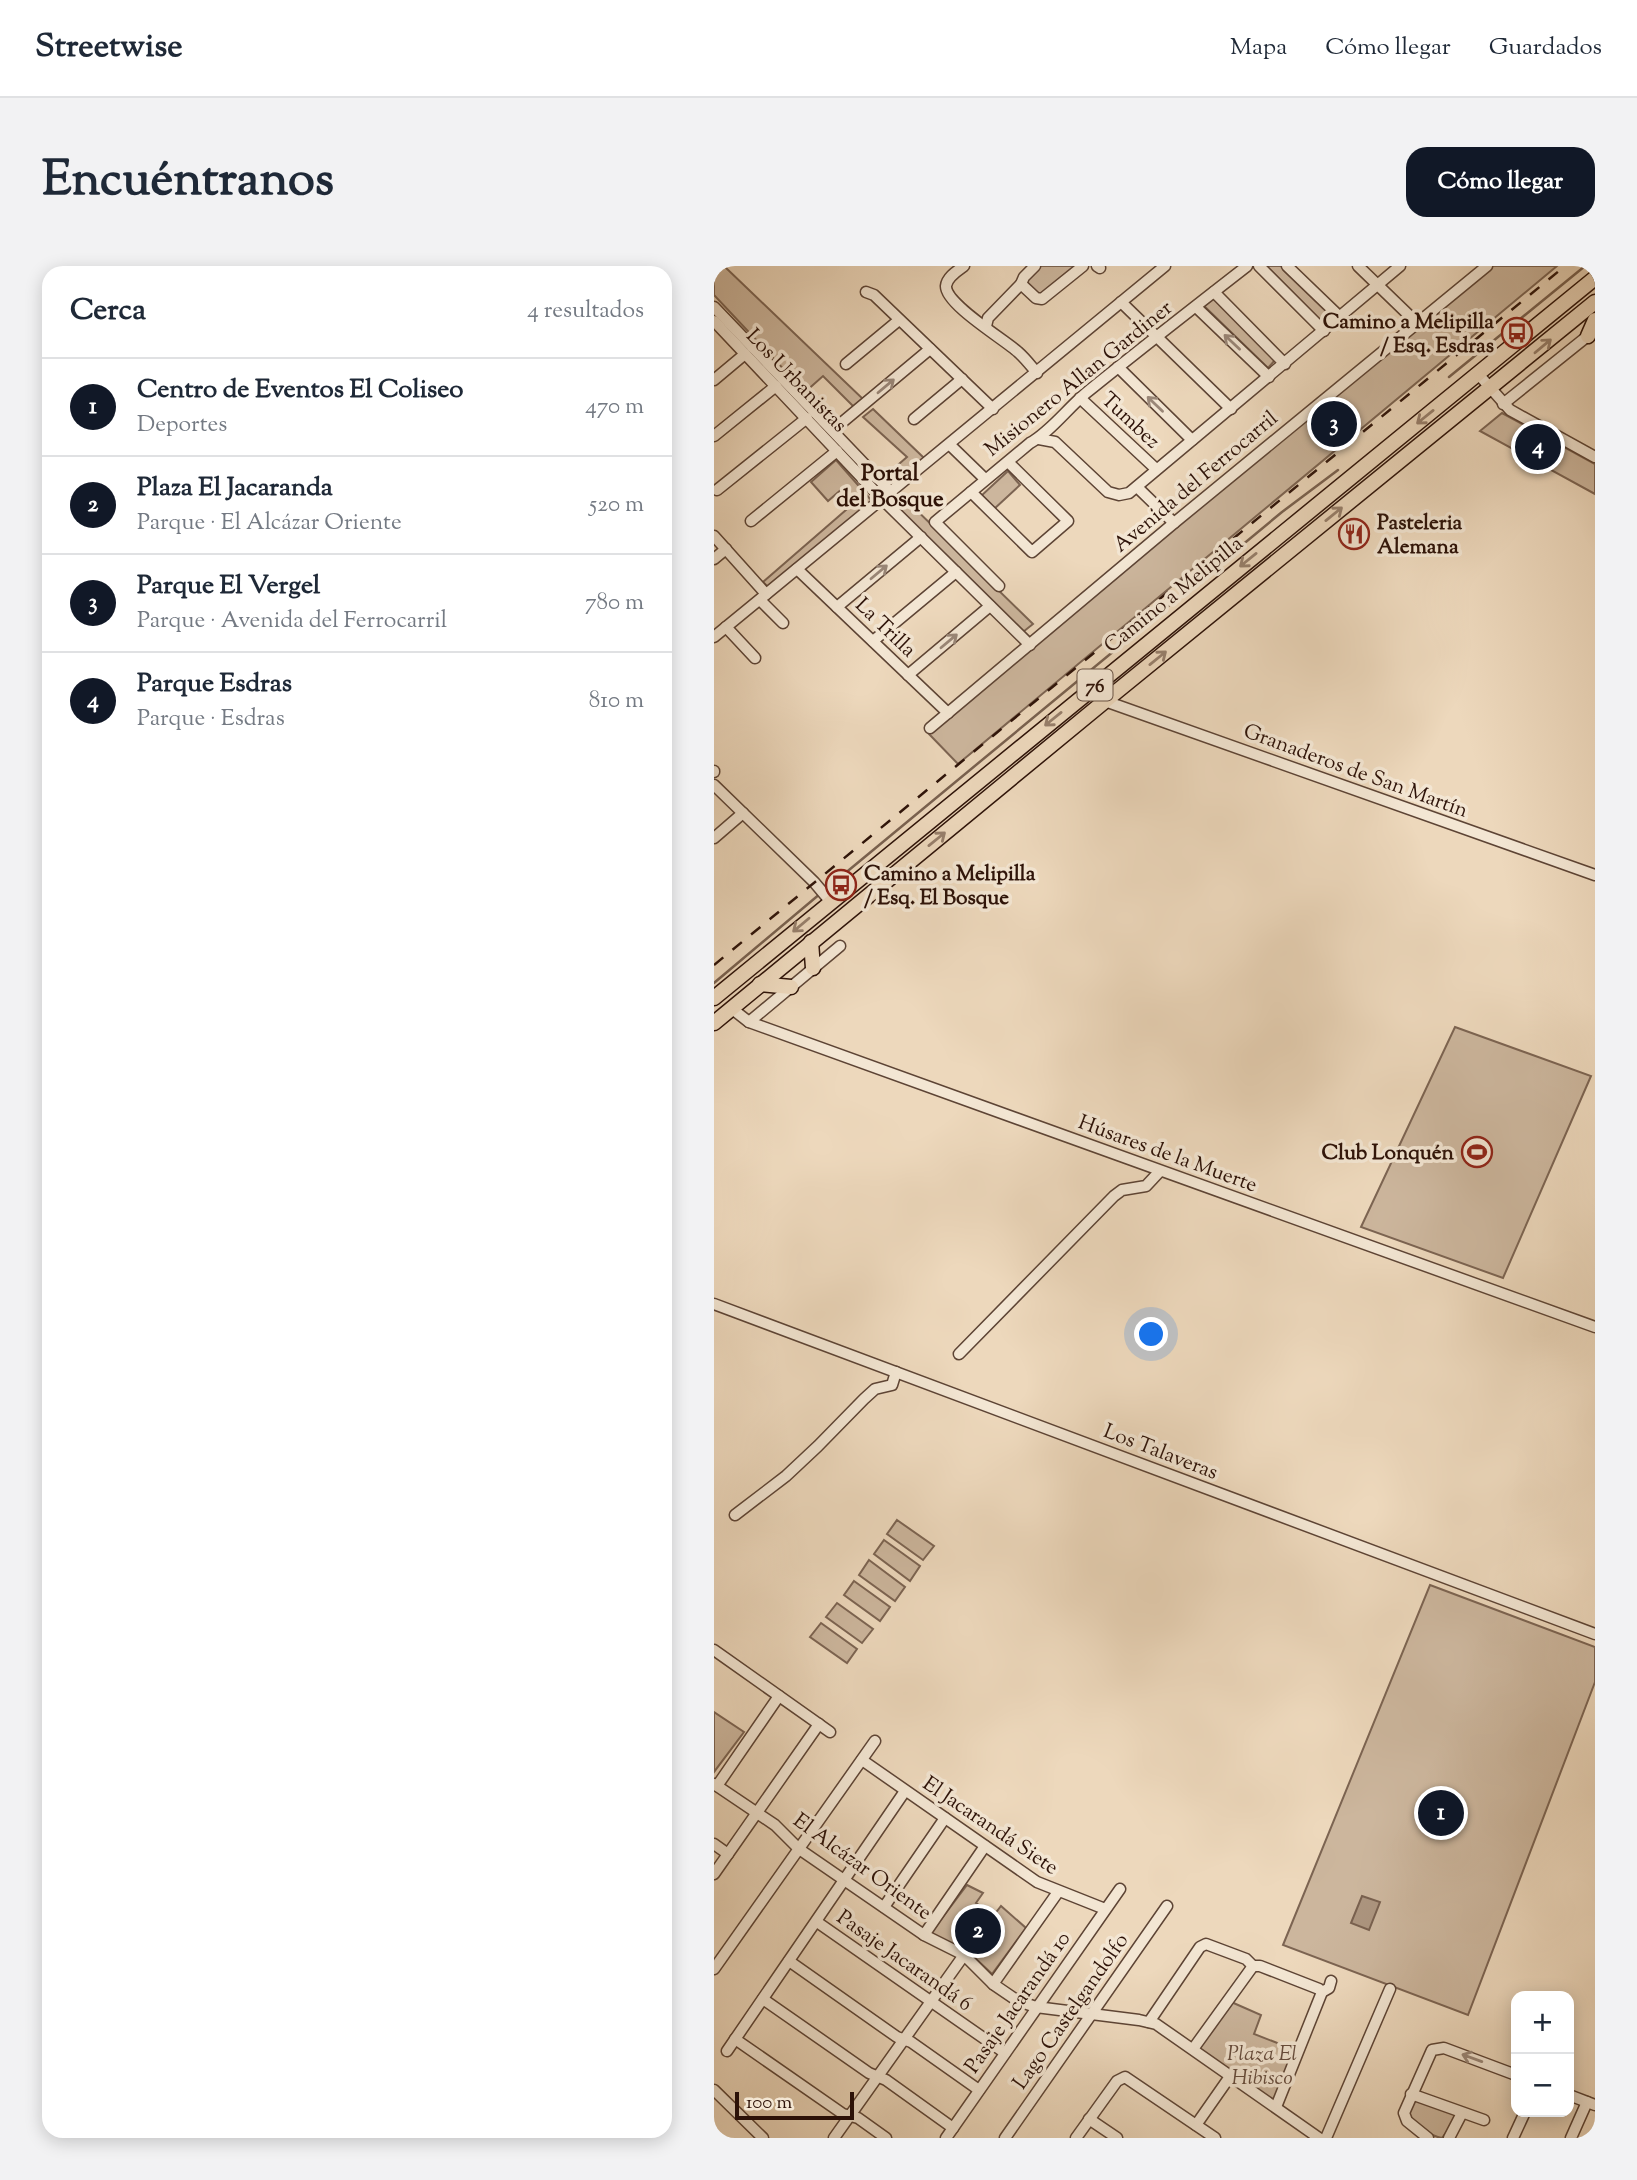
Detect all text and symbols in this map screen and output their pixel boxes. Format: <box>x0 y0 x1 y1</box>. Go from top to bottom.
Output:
text: Streetwise <box>35 24 183 72</box>
text: Mapa <box>1230 31 1287 65</box>
text: Cómo llegar <box>1325 31 1451 65</box>
text: Guardados <box>1489 31 1602 65</box>
text: Encuéntranos <box>42 147 334 217</box>
button: Cómo llegar <box>1406 147 1595 217</box>
text: Cerca <box>70 290 146 333</box>
street label: Misionero Allan Gardiner <box>979 294 1180 465</box>
text: 4 resultados <box>527 295 644 328</box>
place label: Camino a Melipilla / Esq. Esdras <box>1323 308 1494 362</box>
bus stop icon: Camino a Melipilla / Esq. Esdras <box>1500 316 1534 350</box>
street label: Los Urbanistas <box>738 323 853 440</box>
one-way arrow <box>1223 334 1241 350</box>
one-way arrow <box>1533 338 1551 353</box>
text: Centro de Eventos El Coliseo <box>137 372 464 409</box>
one-way arrow <box>877 378 895 394</box>
street label: Tumbez <box>1093 386 1166 457</box>
text: 1 <box>89 391 97 424</box>
text: 470 m <box>585 391 644 424</box>
one-way arrow <box>1147 395 1164 412</box>
pin: 3 <box>1311 398 1357 450</box>
street label: Avenida del Ferrocarril <box>1107 404 1285 560</box>
text: Deportes <box>137 409 227 442</box>
one-way arrow <box>1417 410 1435 425</box>
pin: 4 <box>1515 421 1561 473</box>
district label: Portal del Bosque <box>836 458 944 517</box>
text: Plaza El Jacaranda <box>137 470 333 507</box>
text: 2 <box>88 489 98 522</box>
text: 520 m <box>589 489 644 522</box>
one-way arrow <box>1325 506 1343 522</box>
text: Parque · El Alcázar Oriente <box>137 507 402 540</box>
place label: Pasteleria Alemana <box>1377 509 1463 563</box>
restaurant icon: Pasteleria Alemana <box>1337 517 1371 551</box>
street label: Camino a Melipilla <box>1098 530 1251 661</box>
one-way arrow <box>1240 552 1258 568</box>
one-way arrow <box>870 565 888 580</box>
text: Parque El Vergel <box>137 568 320 605</box>
text: 3 <box>88 587 98 620</box>
text: 780 m <box>585 587 644 620</box>
street label: La Trilla <box>847 592 922 665</box>
text: Parque · Avenida del Ferrocarril <box>137 605 447 638</box>
one-way arrow <box>940 633 958 649</box>
one-way arrow <box>1148 650 1166 665</box>
text: Parque Esdras <box>137 666 292 703</box>
road number: 76 <box>1078 670 1112 700</box>
text: 4 <box>87 685 99 718</box>
text: 810 m <box>589 685 644 718</box>
text: Parque · Esdras <box>137 703 285 736</box>
one-way arrow <box>1044 712 1063 727</box>
street label: Granaderos de San Martín <box>1239 717 1472 827</box>
one-way arrow <box>927 831 945 846</box>
place label: Camino a Melipilla / Esq. El Bosque <box>864 860 1036 914</box>
bus stop icon: Camino a Melipilla / Esq. El Bosque <box>824 868 858 902</box>
one-way arrow <box>793 918 811 933</box>
street label: Húsares de la Muerte <box>1074 1109 1261 1201</box>
sports icon: Club Lonquén <box>1460 1135 1494 1169</box>
place label: Club Lonquén <box>1321 1139 1455 1169</box>
your location <box>1134 1317 1168 1351</box>
street label: Los Talaveras <box>1099 1417 1222 1488</box>
street label: El Jacarandá Siete <box>916 1770 1064 1883</box>
pin: 1 <box>1418 1787 1464 1839</box>
street label: El Alcázar Oriente <box>786 1807 937 1928</box>
street label: Pasaje Jacarandá 6 <box>830 1904 978 2020</box>
pin: 2 <box>955 1905 1001 1957</box>
street label: Pasaje Jacarandá 10 <box>958 1926 1079 2080</box>
street label: Lago Castelgandolfo <box>1006 1928 1137 2096</box>
map controls <box>1511 1991 1574 2117</box>
button: + <box>1511 1991 1574 2054</box>
park label: Plaza El Hibisco <box>1227 2040 1297 2094</box>
one-way arrow <box>1462 2051 1484 2064</box>
button: − <box>1511 2054 1574 2117</box>
scale bar <box>735 2089 854 2121</box>
text: 100 m <box>746 2090 792 2117</box>

